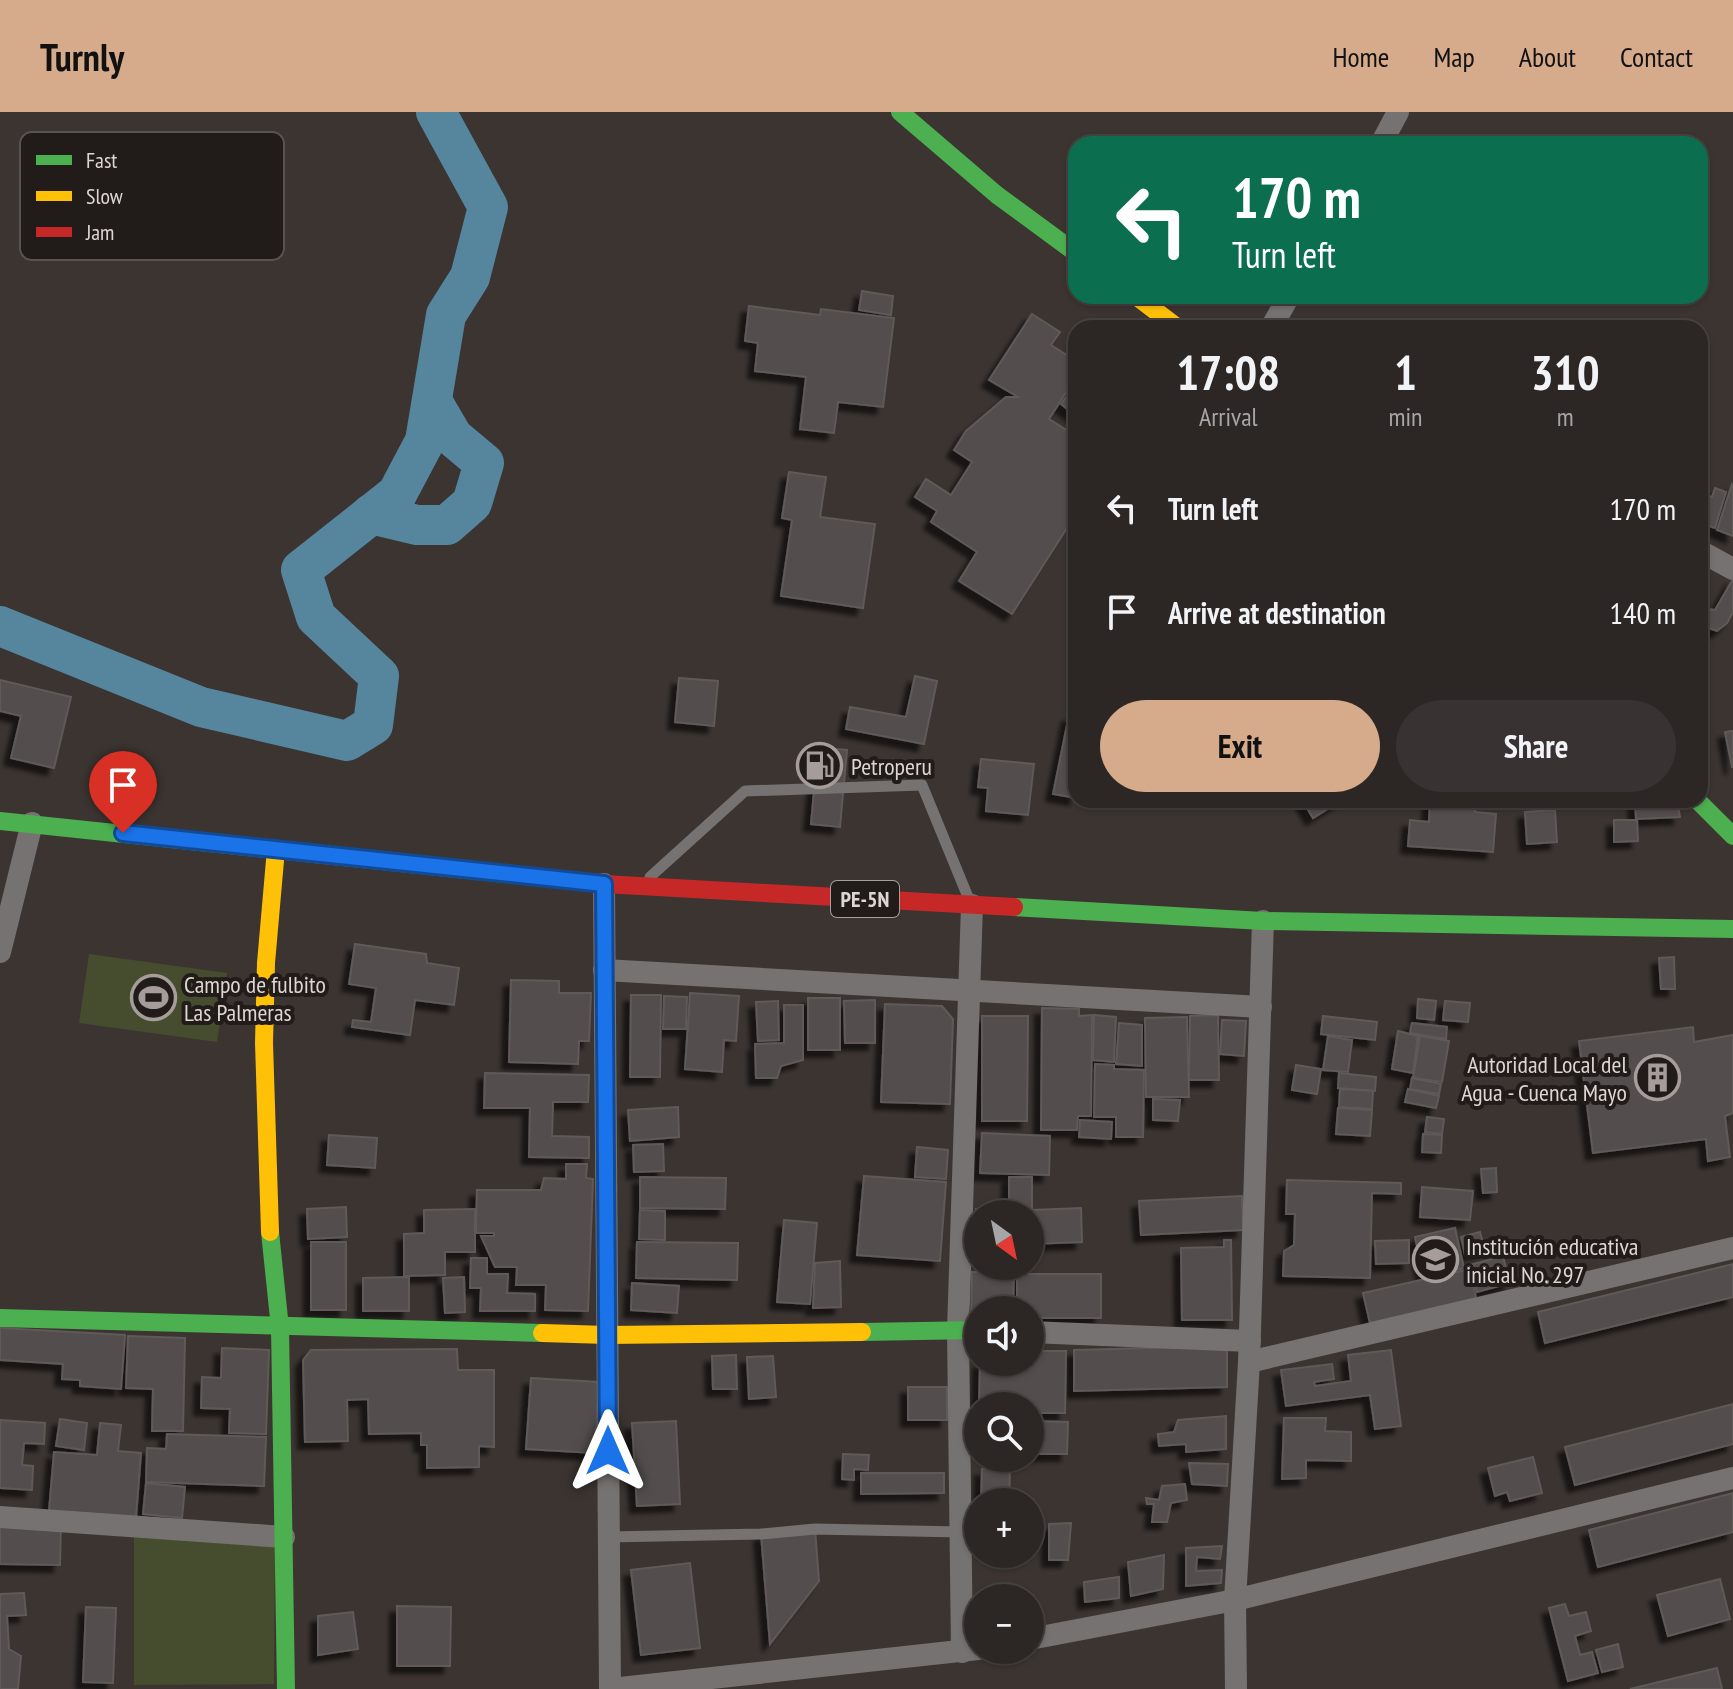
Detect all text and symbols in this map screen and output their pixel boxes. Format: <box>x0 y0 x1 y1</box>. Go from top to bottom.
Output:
text: Turnly <box>40 32 124 81</box>
text: Home <box>1333 38 1389 75</box>
text: Map <box>1433 38 1475 75</box>
text: About <box>1519 38 1576 75</box>
text: Contact <box>1620 38 1693 75</box>
legend <box>20 132 284 260</box>
text: Fast <box>86 146 117 174</box>
text: 170 m <box>1232 161 1361 233</box>
icon: left <box>1100 168 1204 272</box>
text: Slow <box>86 182 123 210</box>
text: Jam <box>85 218 114 246</box>
text: Turn left <box>1232 231 1336 278</box>
text: 17:08 <box>1176 341 1280 403</box>
text: 1 <box>1394 341 1417 403</box>
text: 310 <box>1531 341 1600 403</box>
text: Arrival <box>1199 400 1258 433</box>
text: min <box>1388 400 1422 433</box>
text: m <box>1557 400 1574 433</box>
icon: left <box>1100 486 1144 530</box>
text: Turn left <box>1168 489 1258 528</box>
text: 170 m <box>1610 489 1676 528</box>
icon: arrive <box>1100 590 1144 634</box>
text: Arrive at destination <box>1168 593 1386 632</box>
text: 140 m <box>1610 593 1676 632</box>
button: Exit <box>1100 700 1380 792</box>
button: Share <box>1396 700 1676 792</box>
fuel station icon: Petroperu <box>796 742 844 790</box>
pin <box>89 751 157 833</box>
place label: Petroperu <box>851 751 932 782</box>
icon: arrive <box>101 763 145 807</box>
road number: PE-5N <box>831 881 899 917</box>
place label: Campo de fulbito Las Palmeras <box>184 969 326 1028</box>
sports icon: Campo de fulbito Las Palmeras <box>129 974 177 1022</box>
place label: Autoridad Local del Agua - Cuenca Mayo <box>1461 1049 1627 1108</box>
building icon: Autoridad Local del Agua - Cuenca Mayo <box>1634 1054 1682 1102</box>
north arrow <box>964 1200 1044 1280</box>
map controls <box>964 1200 1044 1664</box>
place label: Institución educativa inicial No. 297 <box>1466 1231 1638 1290</box>
school or university icon: Institución educativa inicial No. 297 <box>1411 1236 1459 1284</box>
button: sound <box>964 1296 1044 1376</box>
button: search <box>964 1392 1044 1472</box>
position arrow <box>566 1409 650 1493</box>
button: + <box>964 1488 1044 1568</box>
button: − <box>964 1584 1044 1664</box>

